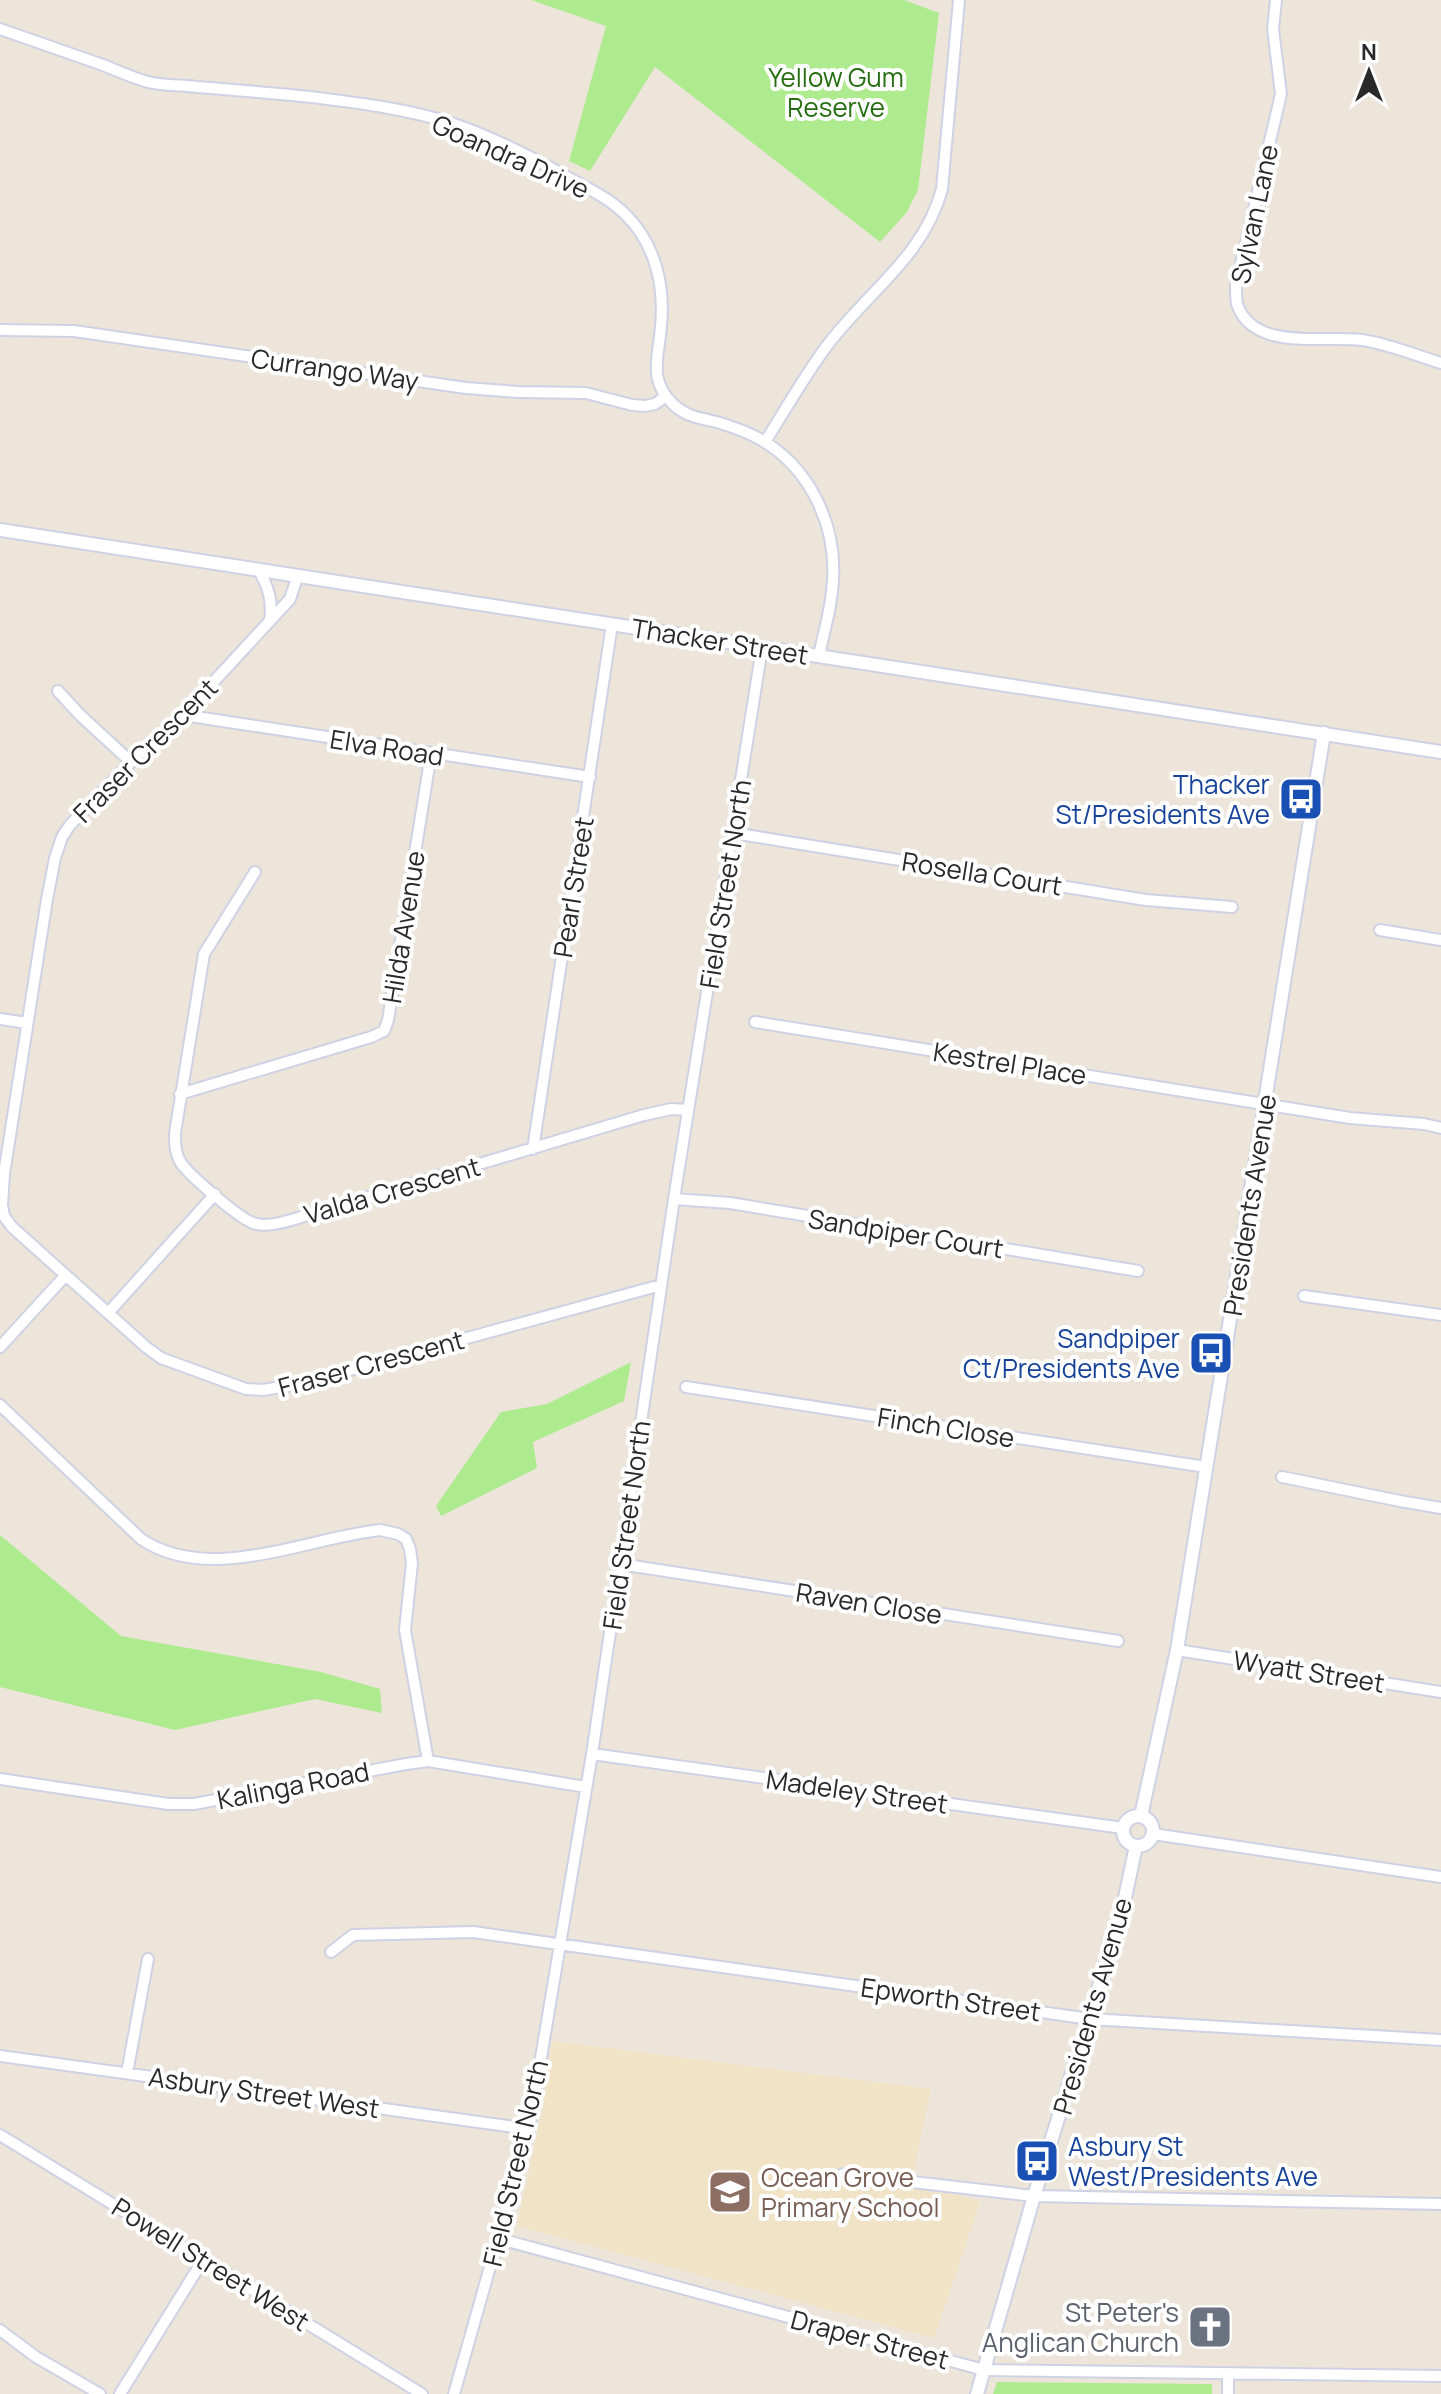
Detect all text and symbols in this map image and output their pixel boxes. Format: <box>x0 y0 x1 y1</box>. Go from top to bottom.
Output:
north arrow <box>1329 32 1409 112</box>
text: N <box>1361 37 1377 67</box>
park label: Yellow Gum Reserve <box>768 59 904 125</box>
street label: Goandra Drive <box>427 105 595 207</box>
street label: Sylvan Lane <box>1222 141 1286 287</box>
street label: Currango Way <box>249 339 421 399</box>
street label: Thacker Street <box>629 609 811 673</box>
street label: Fraser Crescent <box>65 670 225 830</box>
street label: Elva Road <box>328 720 446 774</box>
place label: Thacker St/Presidents Ave <box>1056 766 1270 832</box>
bus stop icon: Thacker St/Presidents Ave <box>1277 775 1325 823</box>
street label: Field Street North <box>691 777 759 991</box>
street label: Pearl Street <box>544 814 602 960</box>
street label: Rosella Court <box>899 843 1065 903</box>
street label: Hilda Avenue <box>373 848 433 1006</box>
street label: Kestrel Place <box>931 1033 1089 1093</box>
street label: Presidents Avenue <box>1214 1092 1284 1318</box>
street label: Valda Crescent <box>300 1148 484 1232</box>
street label: Sandpiper Court <box>806 1200 1006 1266</box>
place label: Sandpiper Ct/Presidents Ave <box>963 1320 1180 1386</box>
street label: Fraser Crescent <box>274 1321 468 1405</box>
bus stop icon: Sandpiper Ct/Presidents Ave <box>1187 1329 1235 1377</box>
street label: Finch Close <box>875 1398 1017 1456</box>
street label: Field Street North <box>593 1418 659 1632</box>
street label: Raven Close <box>793 1574 945 1632</box>
street label: Wyatt Street <box>1231 1641 1387 1701</box>
street label: Kalinga Road <box>214 1753 372 1817</box>
street label: Madeley Street <box>764 1760 950 1822</box>
street label: Presidents Avenue <box>1044 1894 1140 2118</box>
street label: Epworth Street <box>859 1969 1043 2029</box>
street label: Field Street North <box>474 2056 556 2270</box>
street label: Asbury Street West <box>146 2058 382 2126</box>
place label: Asbury St West/Presidents Ave <box>1068 2128 1318 2194</box>
bus stop icon: Asbury St West/Presidents Ave <box>1013 2137 1061 2185</box>
place label: Ocean Grove Primary School <box>761 2159 939 2225</box>
school or university icon: Ocean Grove Primary School <box>706 2168 754 2216</box>
street label: Powell Street West <box>106 2189 316 2339</box>
place label: St Peter's Anglican Church <box>982 2294 1179 2360</box>
street label: Draper Street <box>787 2301 953 2377</box>
church icon: St Peter's Anglican Church <box>1186 2303 1234 2351</box>

